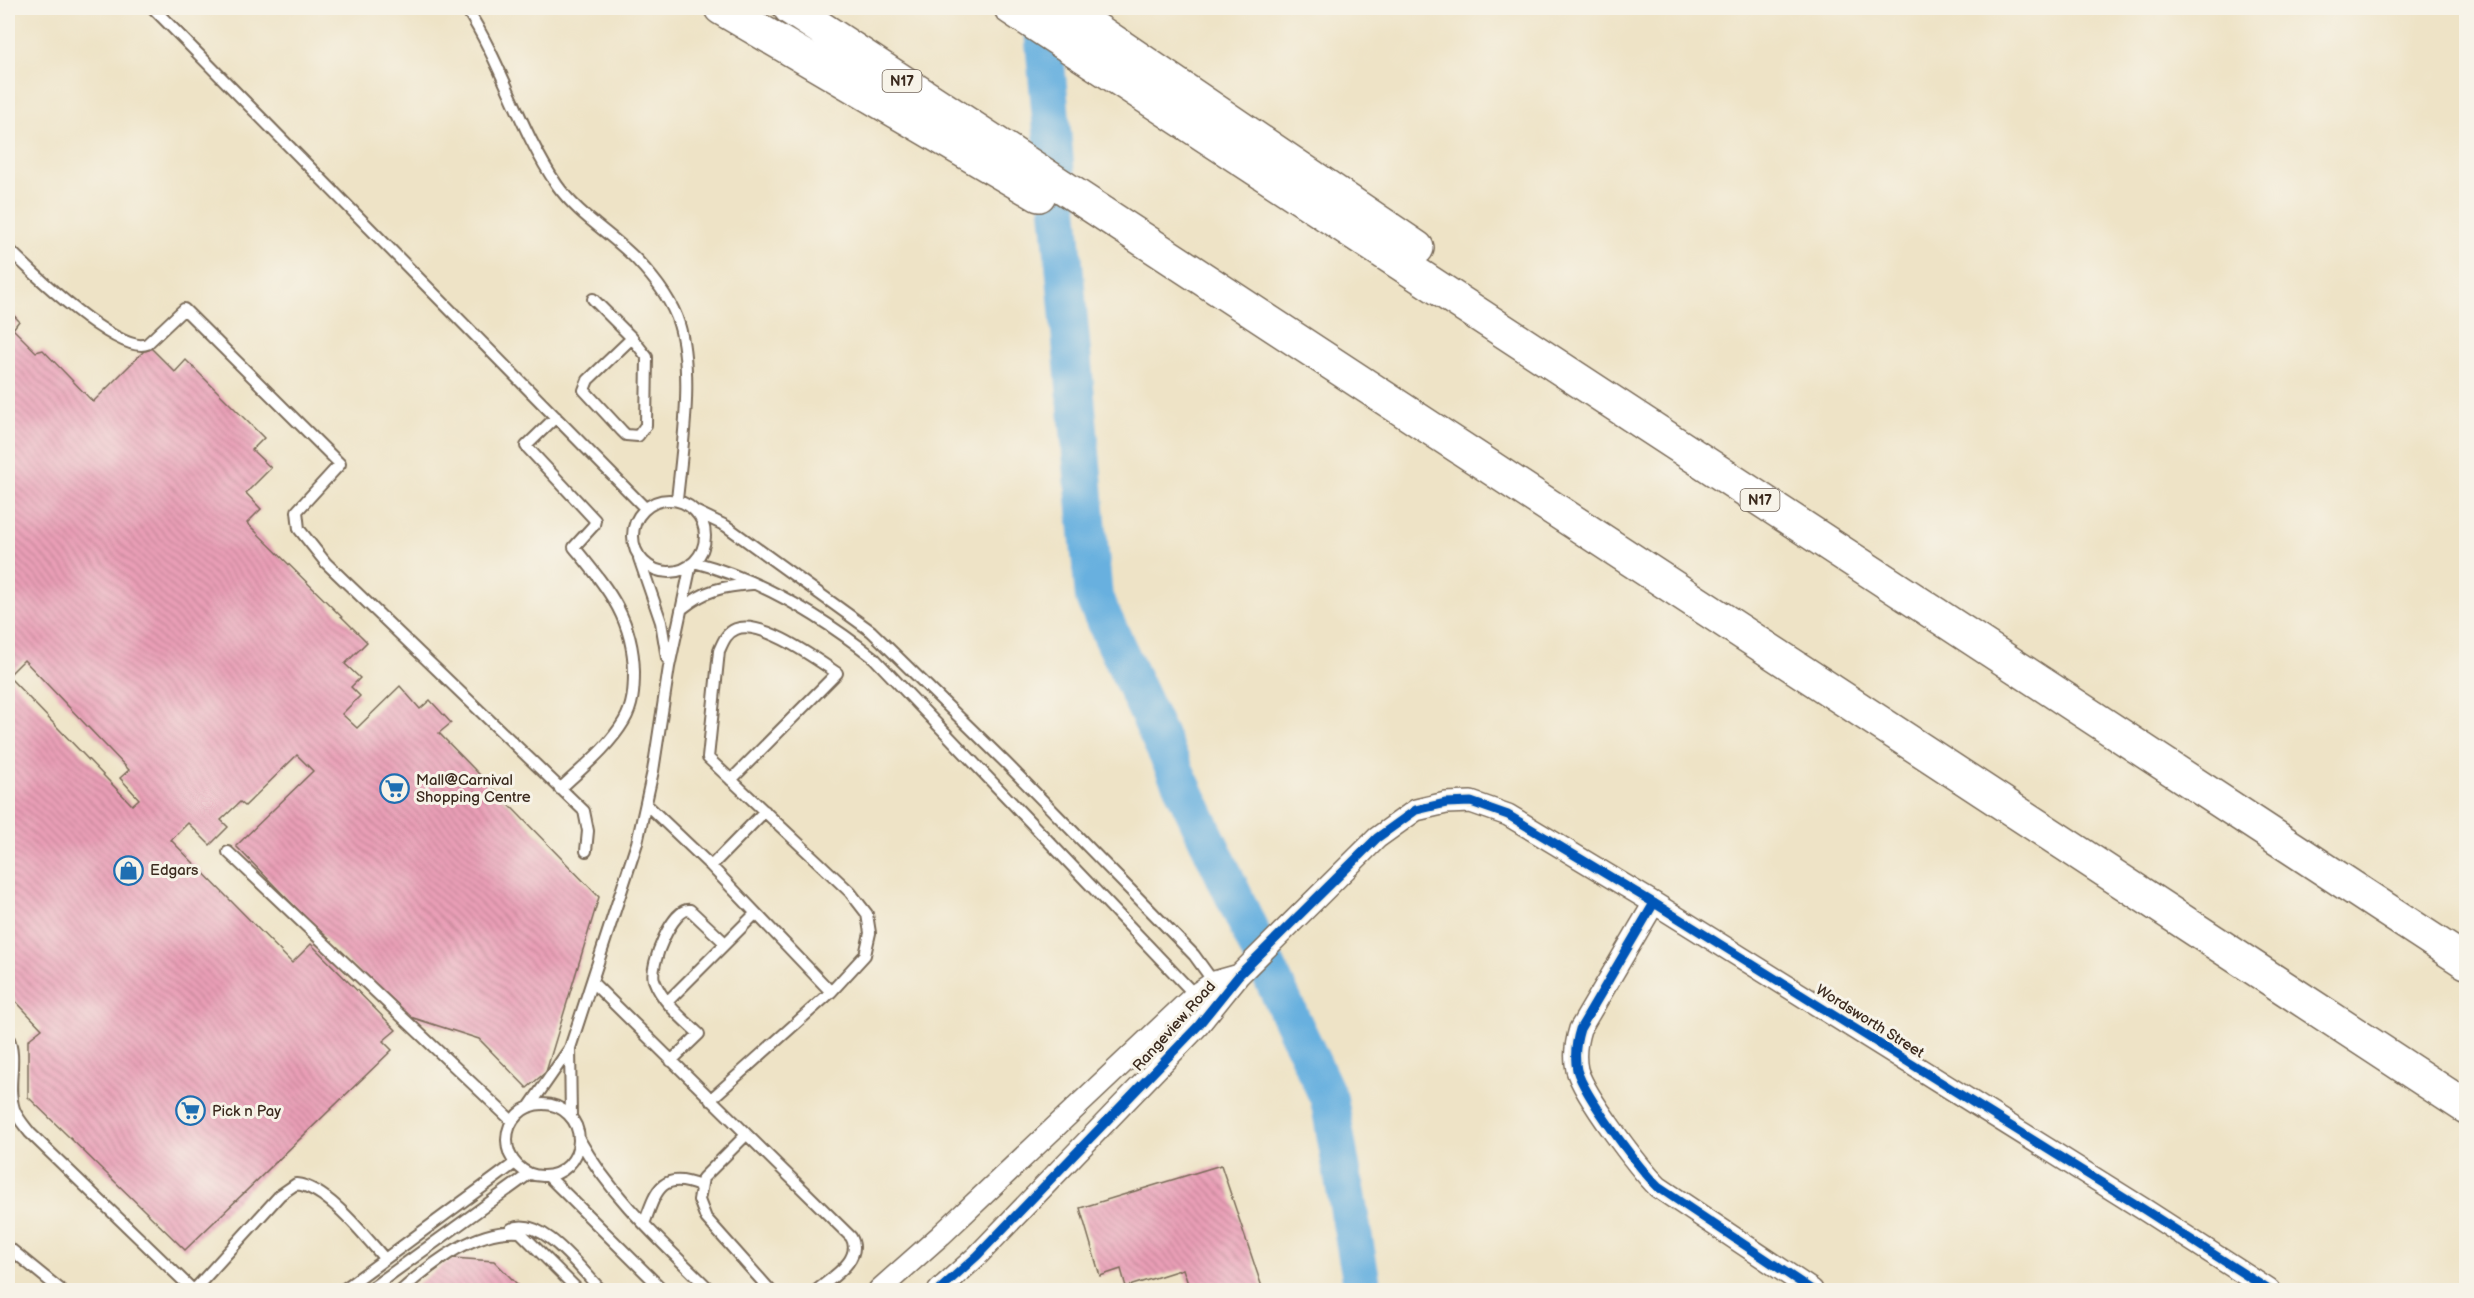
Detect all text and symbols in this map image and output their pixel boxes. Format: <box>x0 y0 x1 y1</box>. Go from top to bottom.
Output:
road number: N17 <box>882 70 922 92</box>
road number: N17 <box>1740 489 1780 511</box>
place label: Mall@Carnival Shopping Centre <box>416 771 531 807</box>
supermarket icon: Mall@Carnival Shopping Centre <box>379 773 411 805</box>
shop icon: Edgars <box>113 854 145 886</box>
place label: Edgars <box>150 861 199 880</box>
street label: Rangeview Road <box>1129 977 1220 1075</box>
street label: Wordsworth Street <box>1812 980 1928 1063</box>
supermarket icon: Pick n Pay <box>175 1095 207 1127</box>
place label: Pick n Pay <box>212 1102 281 1121</box>

